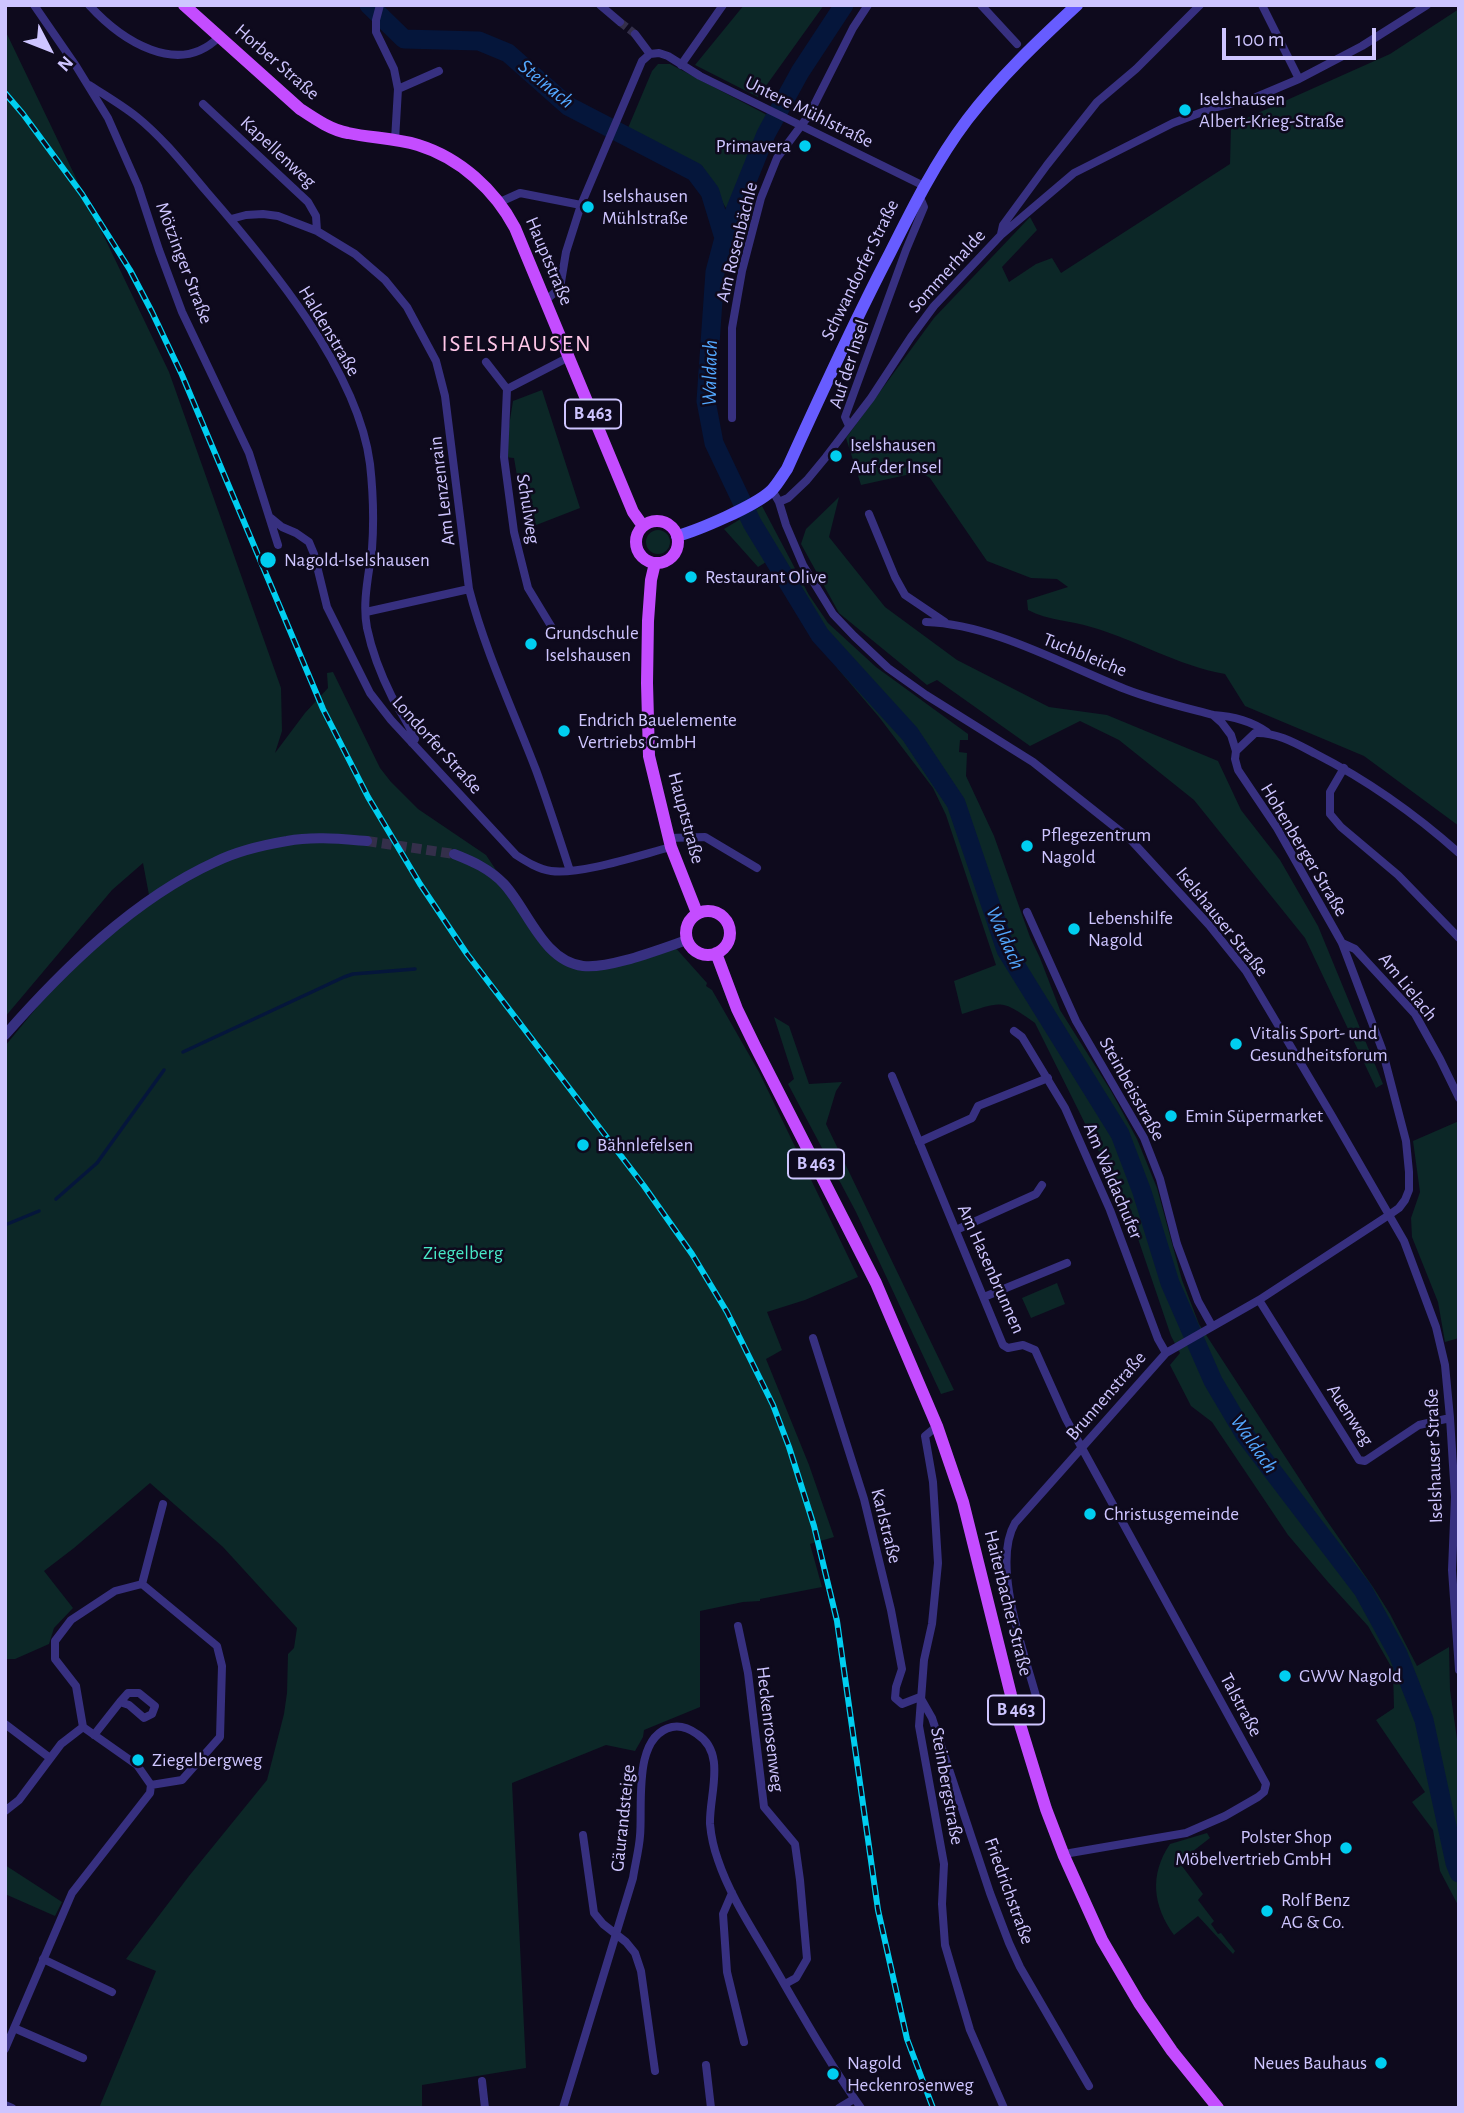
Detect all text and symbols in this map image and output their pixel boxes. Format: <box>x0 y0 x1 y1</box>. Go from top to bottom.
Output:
north arrow <box>14 14 84 84</box>
scale bar <box>1226 14 1380 58</box>
street label: Horber Straße <box>230 19 324 105</box>
text: 100 m <box>1235 29 1285 50</box>
text: N <box>53 52 76 75</box>
water label: Steinach <box>513 54 579 114</box>
street label: Untere Mühlstraße <box>741 71 877 153</box>
place label: Iselshausen Albert-Krieg-Straße <box>1199 88 1344 132</box>
marker: Iselshausen Albert-Krieg-Straße <box>1177 102 1193 118</box>
street label: Kapellenweg <box>235 111 321 193</box>
place label: Primavera <box>716 135 791 157</box>
marker: Primavera <box>797 138 813 154</box>
street label: Am Rosenbächle <box>711 180 763 304</box>
place label: Iselshausen Mühlstraße <box>602 185 688 229</box>
street label: Schwandorfer Straße <box>816 196 904 344</box>
street label: Mötzinger Straße <box>150 199 218 327</box>
marker: Iselshausen Mühlstraße <box>580 199 596 215</box>
street label: Hauptstraße <box>520 213 578 309</box>
street label: Sommerhalde <box>903 224 991 318</box>
street label: Haldenstraße <box>293 282 365 380</box>
street label: Auf der Insel <box>824 317 874 411</box>
district label: ISELSHAUSEN <box>443 330 591 358</box>
water label: Waldach <box>697 340 723 406</box>
road number: B 463 <box>565 400 621 428</box>
place label: Iselshausen Auf der Insel <box>850 434 942 478</box>
street label: Am Lenzenrain <box>424 435 460 547</box>
marker: Iselshausen Auf der Insel <box>828 448 844 464</box>
street label: Schulweg <box>511 472 545 546</box>
place label: Nagold-Iselshausen <box>284 549 430 571</box>
marker: Nagold-Iselshausen <box>258 550 278 570</box>
place label: Restaurant Olive <box>705 566 826 588</box>
marker: Restaurant Olive <box>683 569 699 585</box>
place label: Grundschule Iselshausen <box>545 622 639 666</box>
street label: Tuchbleiche <box>1040 628 1130 682</box>
marker: Grundschule Iselshausen <box>523 636 539 652</box>
street label: Londorfer Straße <box>387 691 487 799</box>
place label: Endrich Bauelemente Vertriebs GmbH <box>578 709 737 753</box>
marker: Endrich Bauelemente Vertriebs GmbH <box>556 723 572 739</box>
street label: Hauptstraße <box>663 770 709 866</box>
street label: Hohenberger Straße <box>1255 779 1353 921</box>
place label: Pflegezentrum Nagold <box>1041 824 1151 868</box>
marker: Pflegezentrum Nagold <box>1019 838 1035 854</box>
street label: Iselshauser Straße <box>1171 862 1273 982</box>
water label: Waldach <box>980 903 1030 973</box>
place label: Lebenshilfe Nagold <box>1088 907 1173 951</box>
marker: Lebenshilfe Nagold <box>1066 921 1082 937</box>
street label: Am Lielach <box>1374 948 1442 1026</box>
place label: Vitalis Sport- und Gesundheitsforum <box>1250 1022 1388 1066</box>
street label: Steinbeisstraße <box>1094 1033 1170 1145</box>
marker: Vitalis Sport- und Gesundheitsforum <box>1228 1036 1244 1052</box>
place label: Emin Süpermarket <box>1185 1105 1323 1127</box>
marker: Emin Süpermarket <box>1163 1108 1179 1124</box>
street label: Am Waldachufer <box>1078 1119 1148 1243</box>
place label: Bähnlefelsen <box>597 1134 693 1156</box>
marker: Bähnlefelsen <box>575 1137 591 1153</box>
road number: B 463 <box>788 1149 844 1178</box>
street label: Am Hasenbrunnen <box>952 1201 1030 1337</box>
park label: Ziegelberg <box>423 1242 503 1264</box>
street label: Brunnenstraße <box>1061 1347 1151 1445</box>
street label: Auenweg <box>1322 1380 1378 1450</box>
street label: Iselshauser Straße <box>1420 1388 1448 1524</box>
water label: Waldach <box>1225 1410 1283 1478</box>
street label: Karlstraße <box>866 1486 906 1566</box>
place label: Christusgemeinde <box>1104 1503 1239 1525</box>
marker: Christusgemeinde <box>1082 1506 1098 1522</box>
street label: Haiterbacher Straße <box>979 1528 1037 1678</box>
street label: Heckenrosenweg <box>751 1665 789 1793</box>
place label: GWW Nagold <box>1299 1665 1402 1687</box>
marker: GWW Nagold <box>1277 1668 1293 1684</box>
street label: Talstraße <box>1215 1669 1267 1741</box>
road number: B 463 <box>988 1695 1044 1724</box>
street label: Steinbergstraße <box>925 1725 969 1847</box>
place label: Ziegelbergweg <box>152 1749 262 1771</box>
marker: Ziegelbergweg <box>130 1752 146 1768</box>
street label: Gäurandsteige <box>606 1763 640 1873</box>
place label: Polster Shop Möbelvertrieb GmbH <box>1175 1826 1332 1870</box>
street label: Friedrichstraße <box>979 1835 1039 1947</box>
marker: Polster Shop Möbelvertrieb GmbH <box>1338 1840 1354 1856</box>
place label: Rolf Benz AG & Co. <box>1281 1889 1350 1933</box>
marker: Rolf Benz AG & Co. <box>1259 1903 1275 1919</box>
place label: Nagold Heckenrosenweg <box>847 2052 973 2096</box>
place label: Neues Bauhaus <box>1253 2052 1367 2074</box>
marker: Neues Bauhaus <box>1373 2055 1389 2071</box>
marker: Nagold Heckenrosenweg <box>825 2066 841 2082</box>

